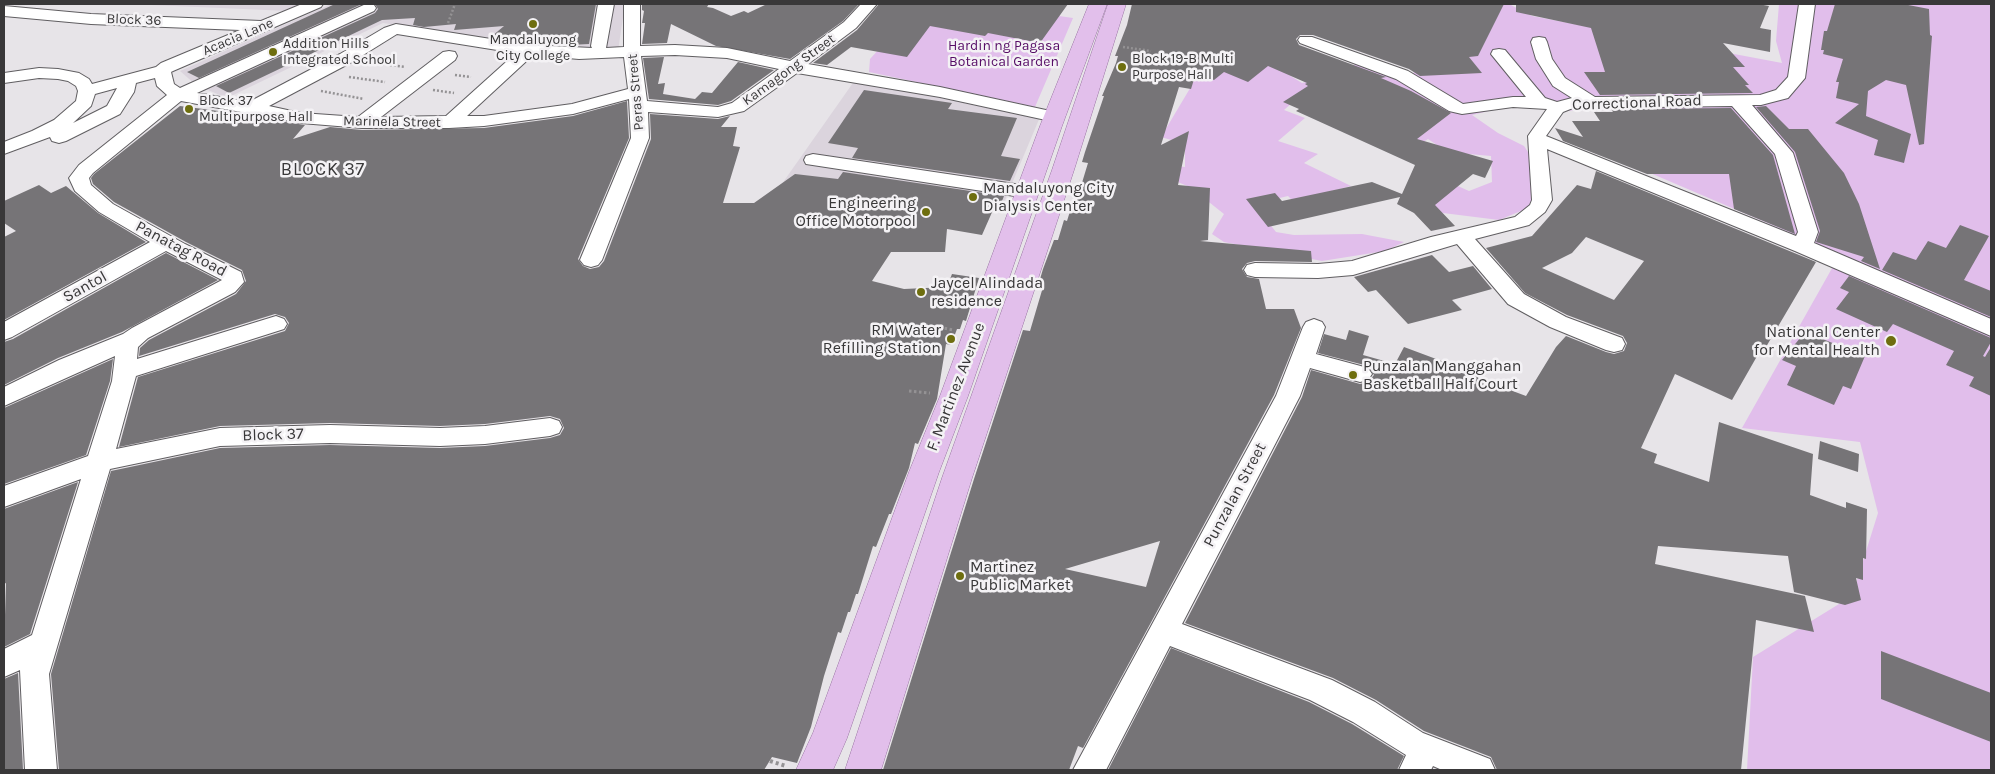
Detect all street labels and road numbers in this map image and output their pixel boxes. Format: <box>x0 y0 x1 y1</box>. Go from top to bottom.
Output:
street label: Block 36 <box>106 11 162 29</box>
street label: Acacia Lane <box>200 15 276 59</box>
street label: Kamagong Street <box>739 31 839 109</box>
street label: Peras Street <box>624 53 648 131</box>
street label: Correctional Road <box>1572 91 1702 115</box>
street label: Marinela Street <box>343 113 441 131</box>
street label: Panatag Road <box>132 217 230 281</box>
street label: Santol <box>60 267 110 307</box>
street label: F. Martinez Avenue <box>923 320 989 454</box>
street label: Block 37 <box>242 424 304 446</box>
street label: Punzalan Street <box>1199 440 1271 550</box>

